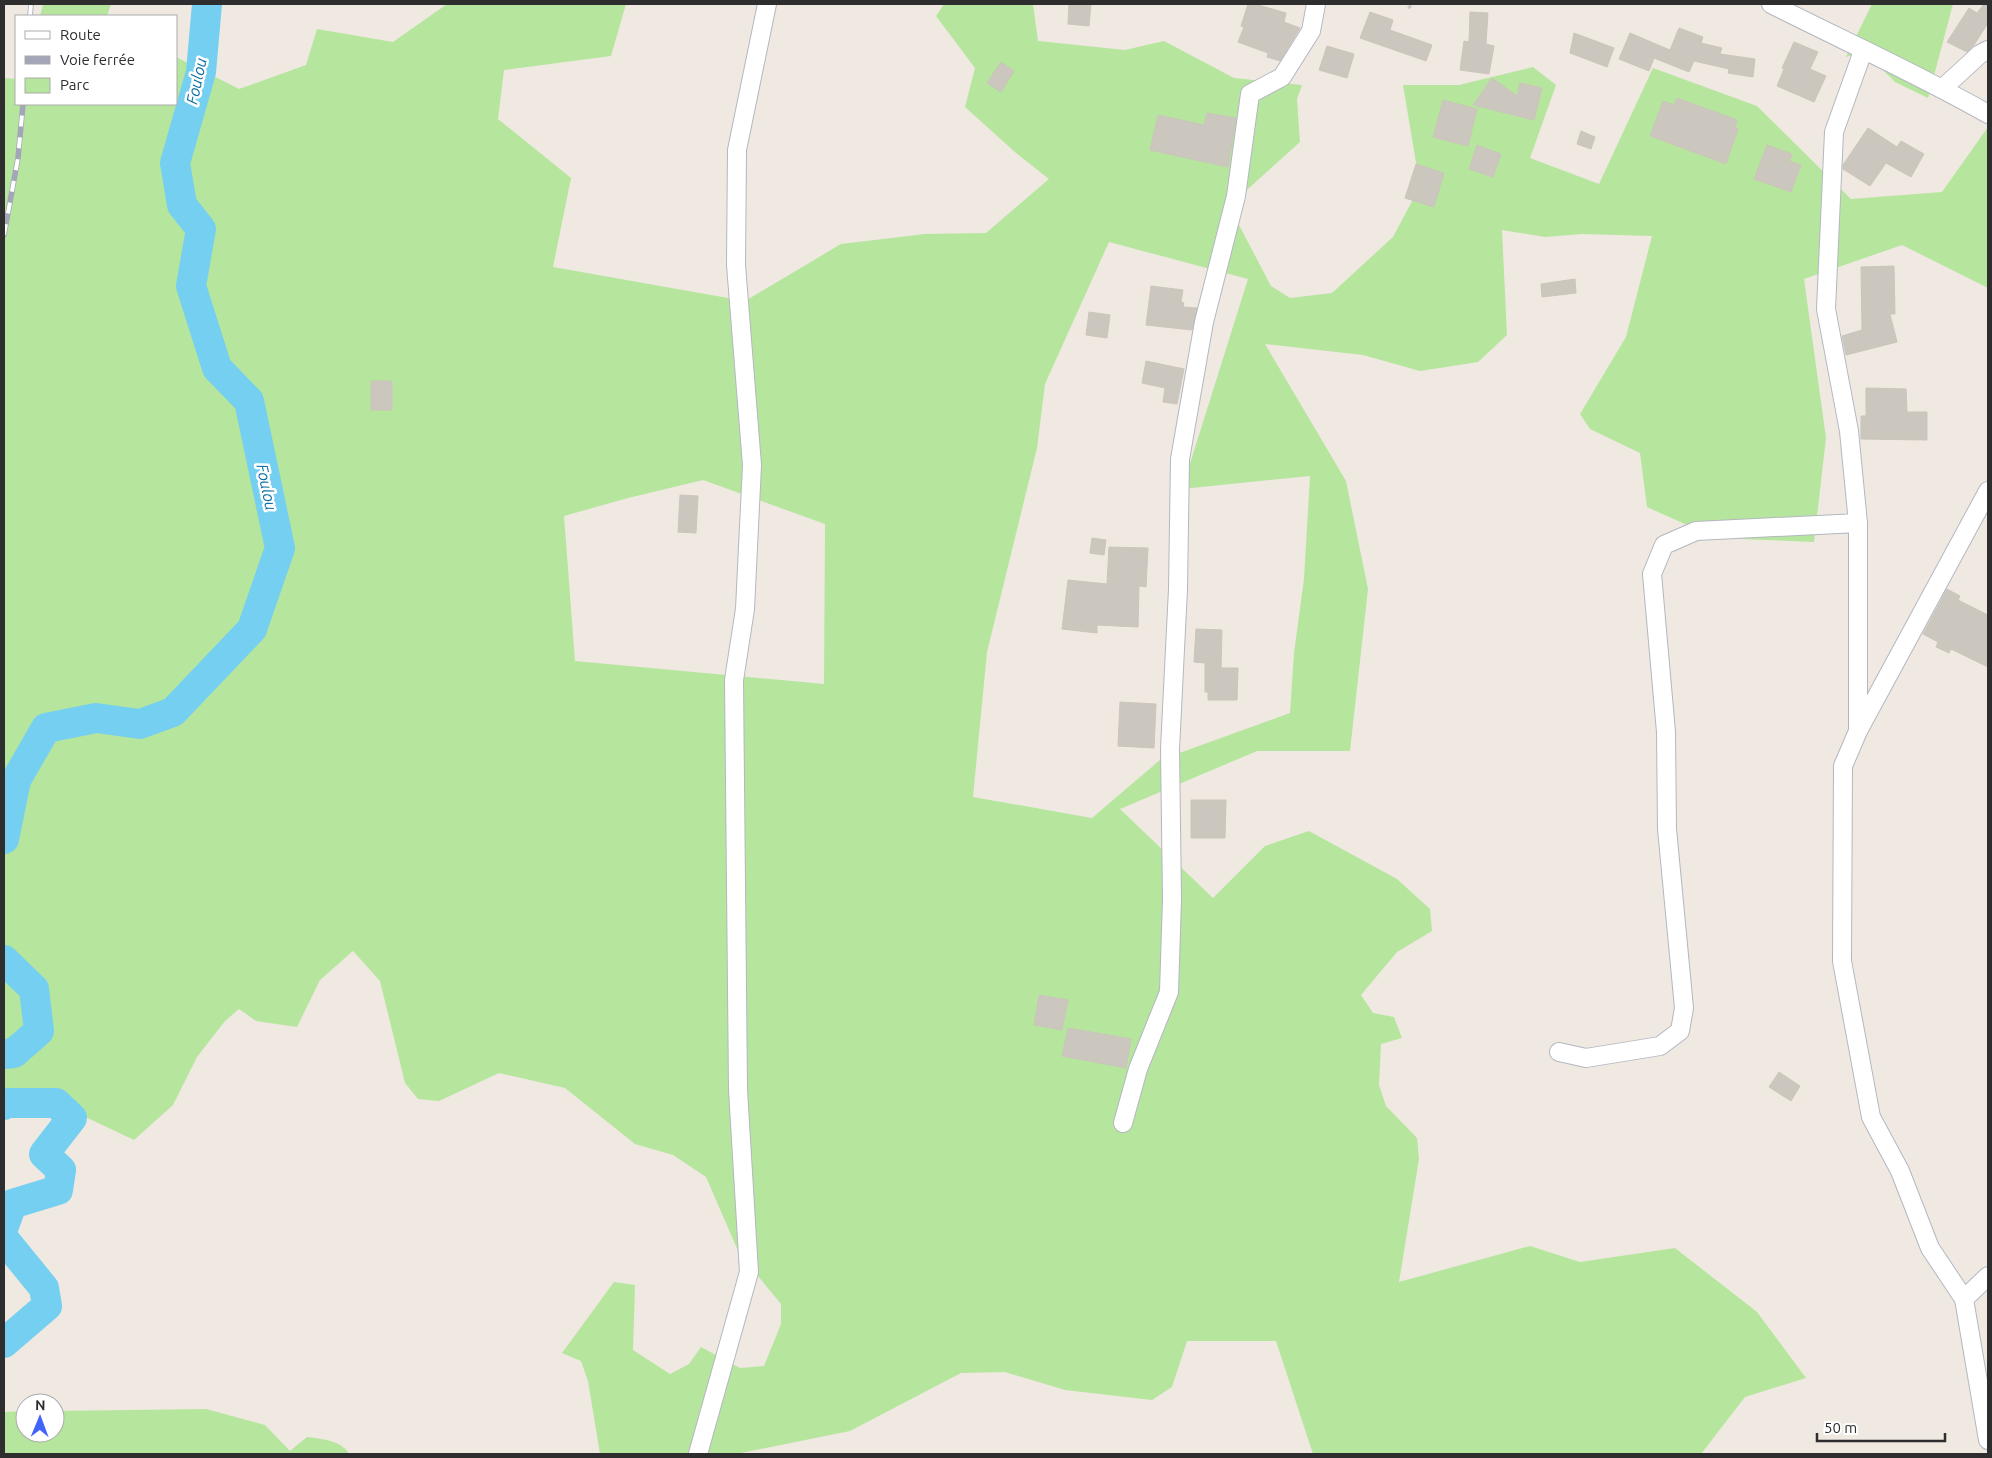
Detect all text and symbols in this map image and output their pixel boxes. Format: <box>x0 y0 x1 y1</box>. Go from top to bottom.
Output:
legend <box>15 15 178 105</box>
text: Route <box>60 26 101 43</box>
text: Voie ferrée <box>60 51 135 68</box>
water label: Foulou <box>182 56 210 106</box>
text: Parc <box>60 76 89 93</box>
water label: Foulou <box>253 462 281 512</box>
north arrow <box>15 1393 65 1443</box>
text: N <box>35 1397 46 1413</box>
scale bar <box>1817 1410 1944 1442</box>
text: 50 m <box>1824 1419 1857 1436</box>

